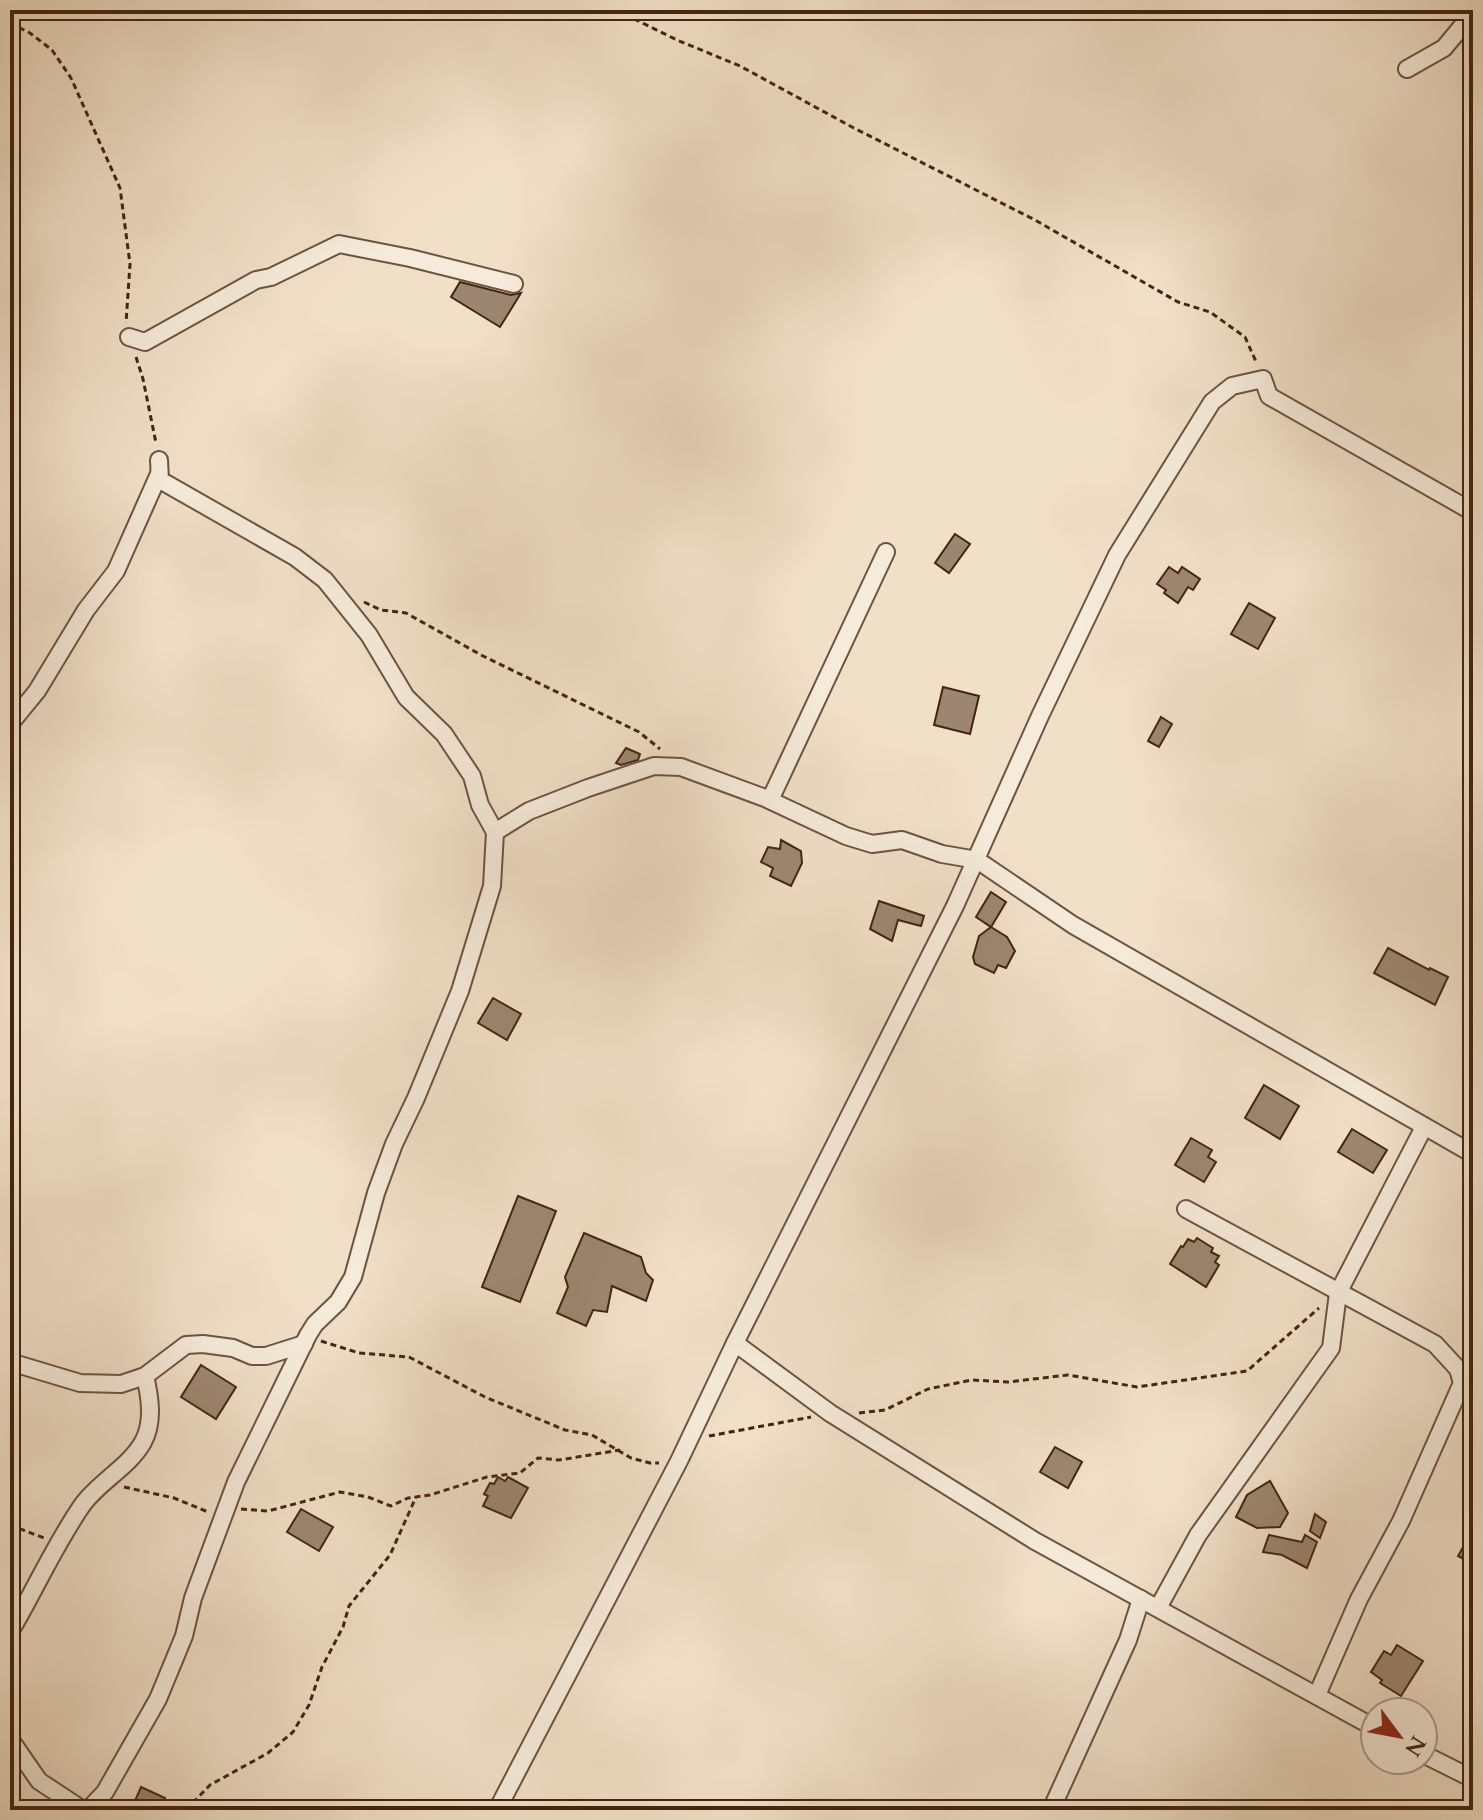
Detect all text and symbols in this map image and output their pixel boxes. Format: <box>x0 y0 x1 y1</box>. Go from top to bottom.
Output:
north arrow <box>1359 1696 1439 1776</box>
text: N <box>1397 1730 1433 1762</box>

